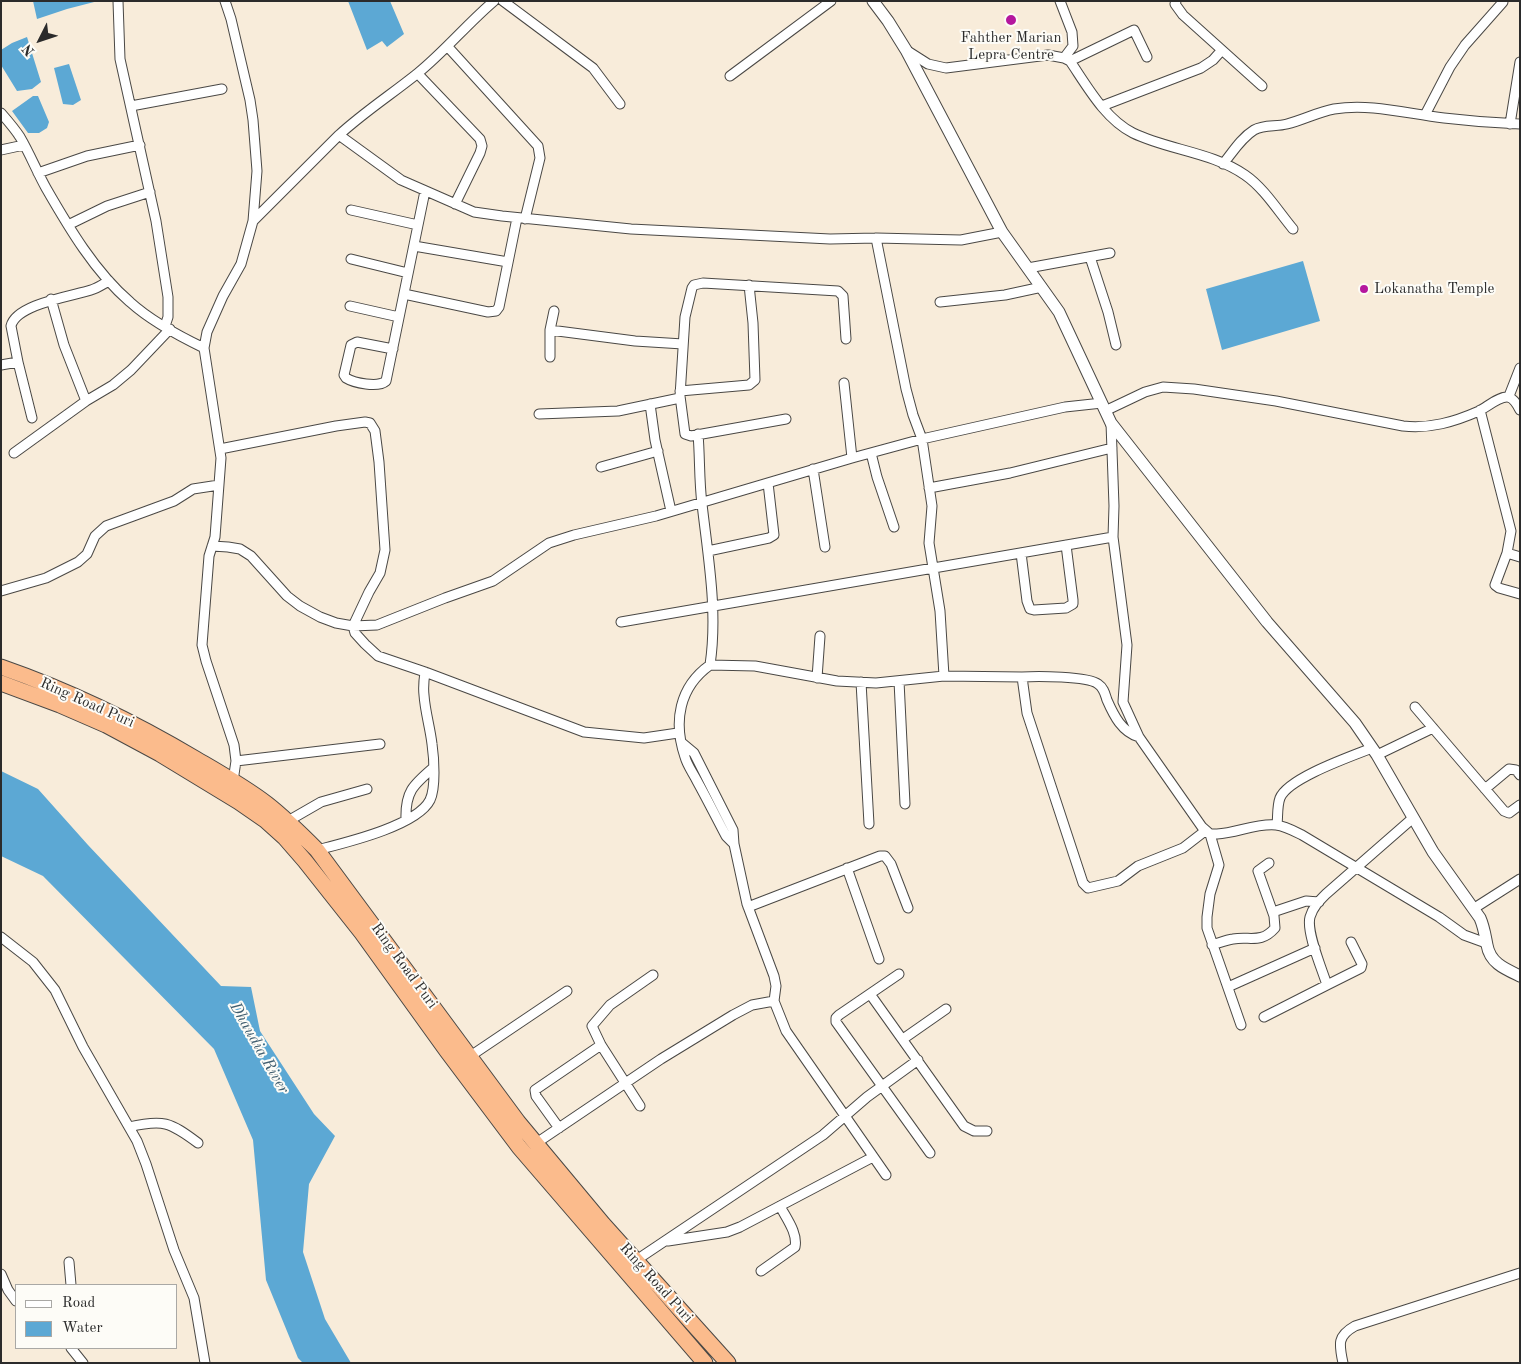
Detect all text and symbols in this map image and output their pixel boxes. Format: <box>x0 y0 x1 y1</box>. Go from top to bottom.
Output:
marker: Fahther Marian Lepra Centre <box>1004 13 1018 27</box>
north arrow <box>15 15 65 65</box>
place label: Fahther Marian Lepra Centre <box>960 29 1062 64</box>
text: N <box>20 41 37 58</box>
place label: Lokanatha Temple <box>1374 280 1494 298</box>
marker: Lokanatha Temple <box>1358 283 1370 295</box>
street label: Ring Road Puri <box>37 674 137 732</box>
street label: Ring Road Puri <box>367 920 441 1012</box>
water label: Dhaudia River <box>225 999 293 1097</box>
street label: Ring Road Puri <box>615 1239 697 1327</box>
legend <box>15 1284 178 1349</box>
text: Road <box>62 1296 95 1311</box>
text: Water <box>62 1321 103 1336</box>

